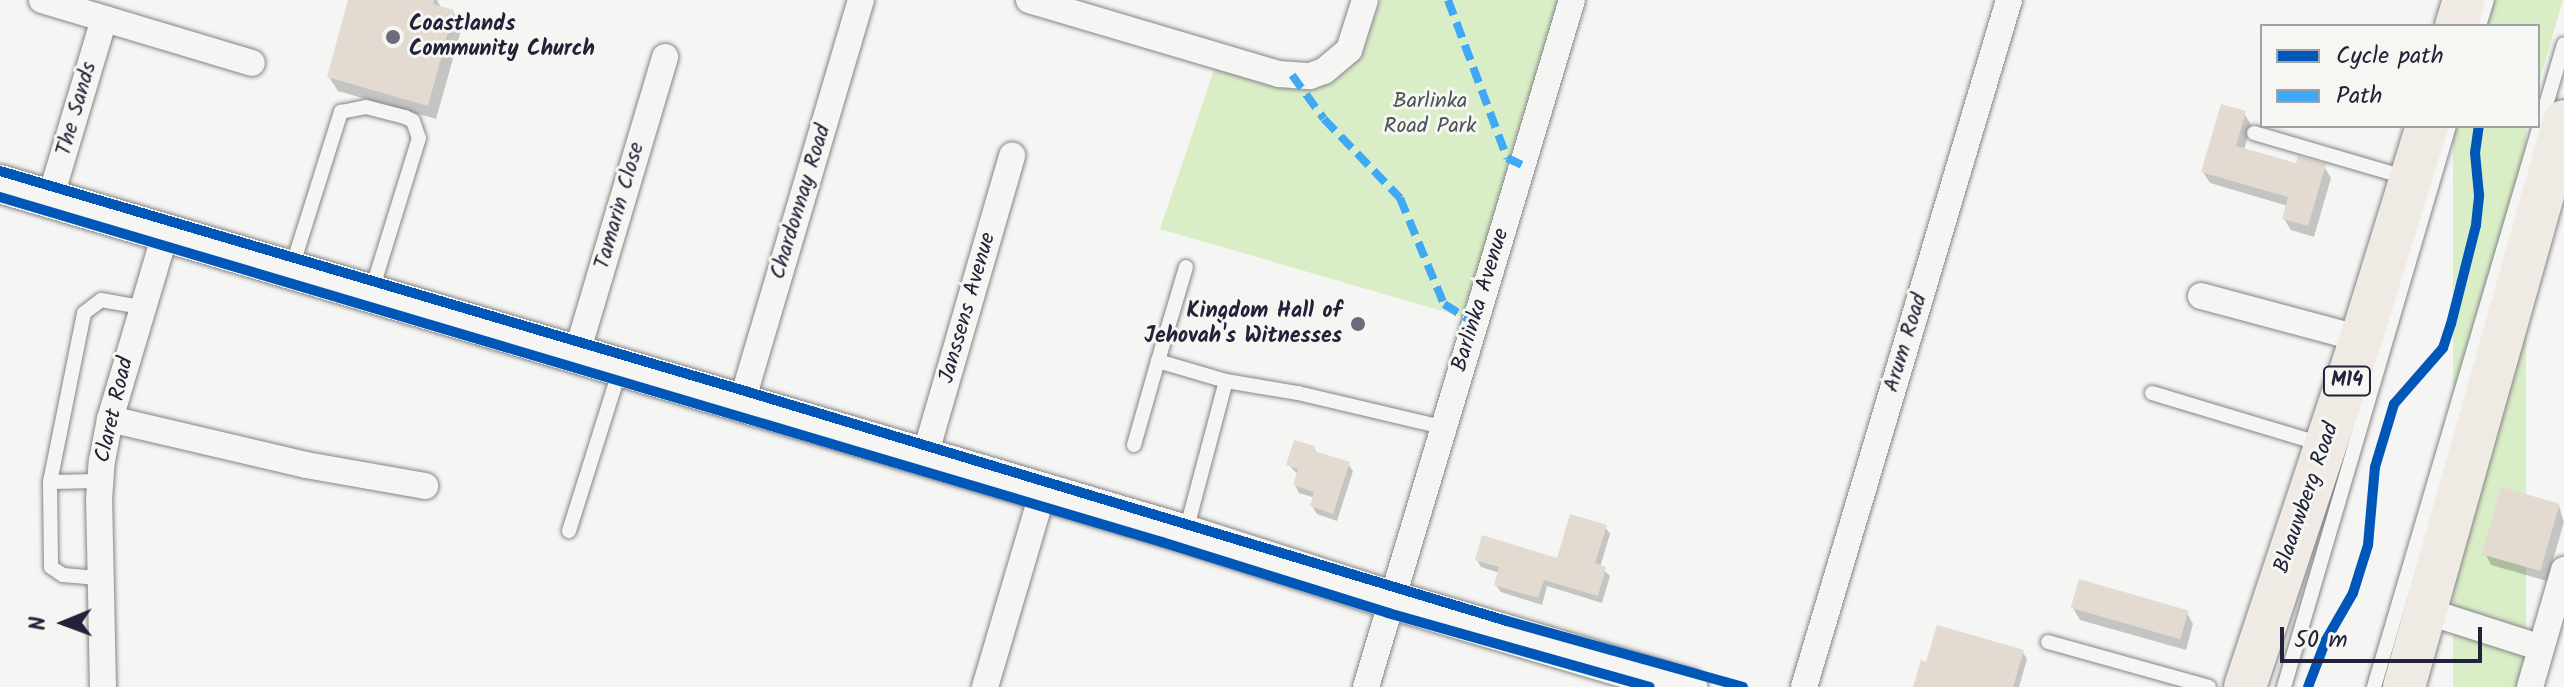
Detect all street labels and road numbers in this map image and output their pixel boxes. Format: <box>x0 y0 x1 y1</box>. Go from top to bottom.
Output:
street label: The Sands <box>51 59 103 159</box>
street label: Chardonnay Road <box>765 121 837 283</box>
street label: Tamarin Close <box>589 139 651 273</box>
street label: Barlinka Avenue <box>1447 225 1515 375</box>
street label: Janssens Avenue <box>934 230 1002 386</box>
street label: Arum Road <box>1879 291 1933 395</box>
street label: Claret Road <box>90 355 140 465</box>
road number: M14 <box>2321 365 2373 397</box>
street label: Blaauwberg Road <box>2269 419 2345 577</box>

